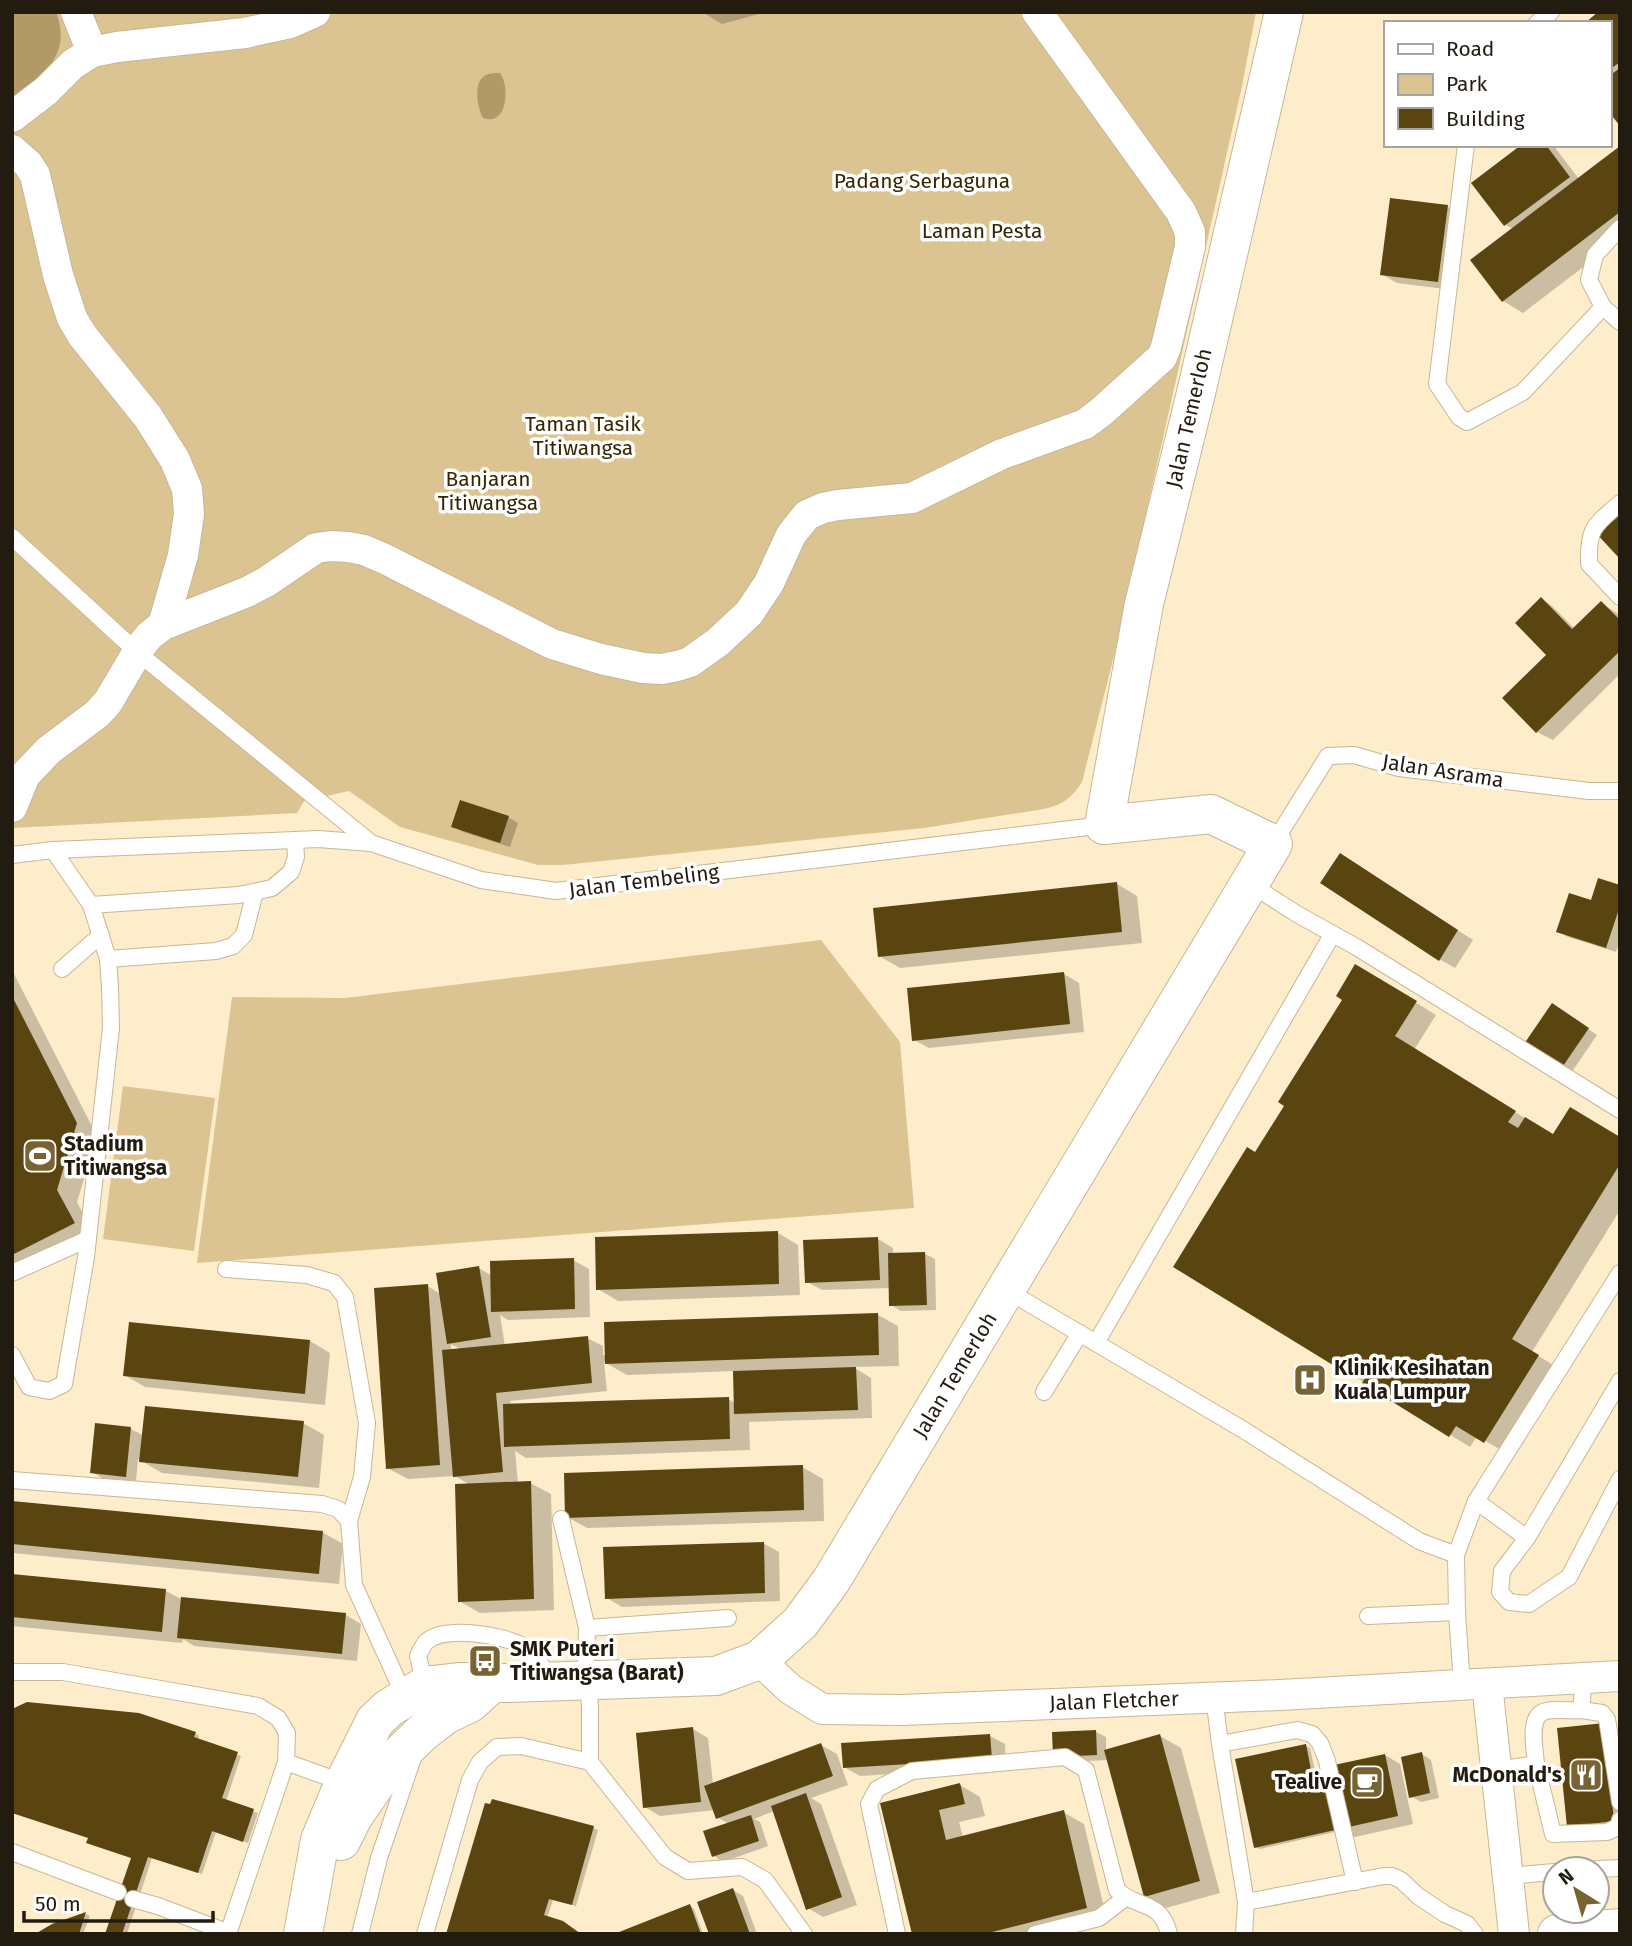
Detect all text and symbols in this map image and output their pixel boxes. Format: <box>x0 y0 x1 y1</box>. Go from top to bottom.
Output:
legend <box>1384 21 1611 147</box>
text: Road <box>1446 36 1494 62</box>
text: Park <box>1446 71 1488 97</box>
text: Building <box>1446 106 1525 132</box>
park label: Padang Serbaguna <box>834 168 1010 194</box>
park label: Laman Pesta <box>922 218 1042 244</box>
street label: Jalan Temerloh <box>1160 346 1218 490</box>
park label: Taman Tasik Titiwangsa <box>525 411 641 461</box>
park label: Banjaran Titiwangsa <box>438 466 538 516</box>
street label: Jalan Asrama <box>1380 749 1506 793</box>
street label: Jalan Tembeling <box>567 859 721 903</box>
place label: Stadium Titiwangsa <box>64 1131 167 1181</box>
sports icon: Stadium Titiwangsa <box>21 1137 59 1175</box>
street label: Jalan Temerloh <box>907 1307 1003 1443</box>
place label: Klinik Kesihatan Kuala Lumpur <box>1334 1355 1490 1405</box>
hospital icon: Klinik Kesihatan Kuala Lumpur <box>1291 1361 1329 1399</box>
place label: SMK Puteri Titiwangsa (Barat) <box>510 1636 684 1686</box>
bus stop icon: SMK Puteri Titiwangsa (Barat) <box>466 1642 504 1680</box>
street label: Jalan Fletcher <box>1049 1686 1179 1716</box>
restaurant icon: McDonald's <box>1567 1756 1605 1794</box>
place label: McDonald's <box>1452 1762 1562 1788</box>
cafe icon: Tealive <box>1348 1763 1386 1801</box>
place label: Tealive <box>1275 1769 1342 1795</box>
north arrow <box>1541 1855 1611 1925</box>
text: N <box>1554 1864 1578 1890</box>
scale bar <box>24 1880 214 1924</box>
text: 50 m <box>35 1891 81 1917</box>

